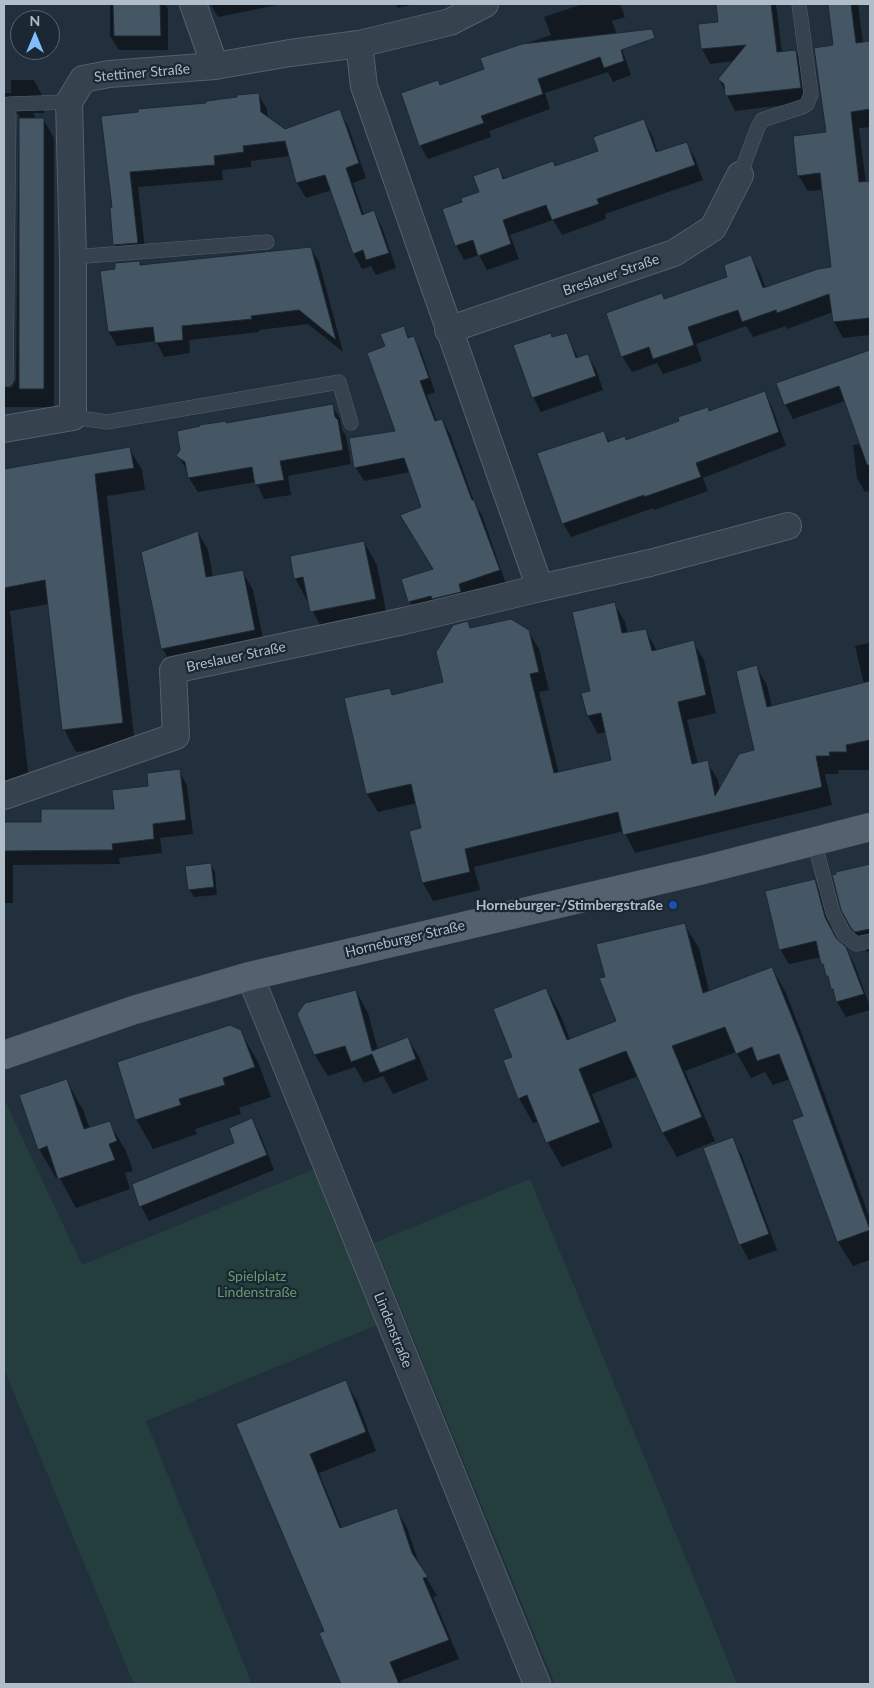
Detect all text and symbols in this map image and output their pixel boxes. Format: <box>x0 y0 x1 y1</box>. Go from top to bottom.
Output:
north arrow <box>10 10 60 60</box>
text: N <box>30 12 40 29</box>
street label: Stettiner Straße <box>93 60 191 86</box>
street label: Breslauer Straße <box>560 251 662 299</box>
street label: Breslauer Straße <box>185 638 287 676</box>
place label: Horneburger-/Stimbergstraße <box>476 897 663 913</box>
marker: Horneburger-/Stimbergstraße <box>667 899 679 911</box>
street label: Horneburger Straße <box>344 917 466 961</box>
park label: Spielplatz Lindenstraße <box>217 1268 297 1300</box>
street label: Lindenstraße <box>370 1290 416 1370</box>

